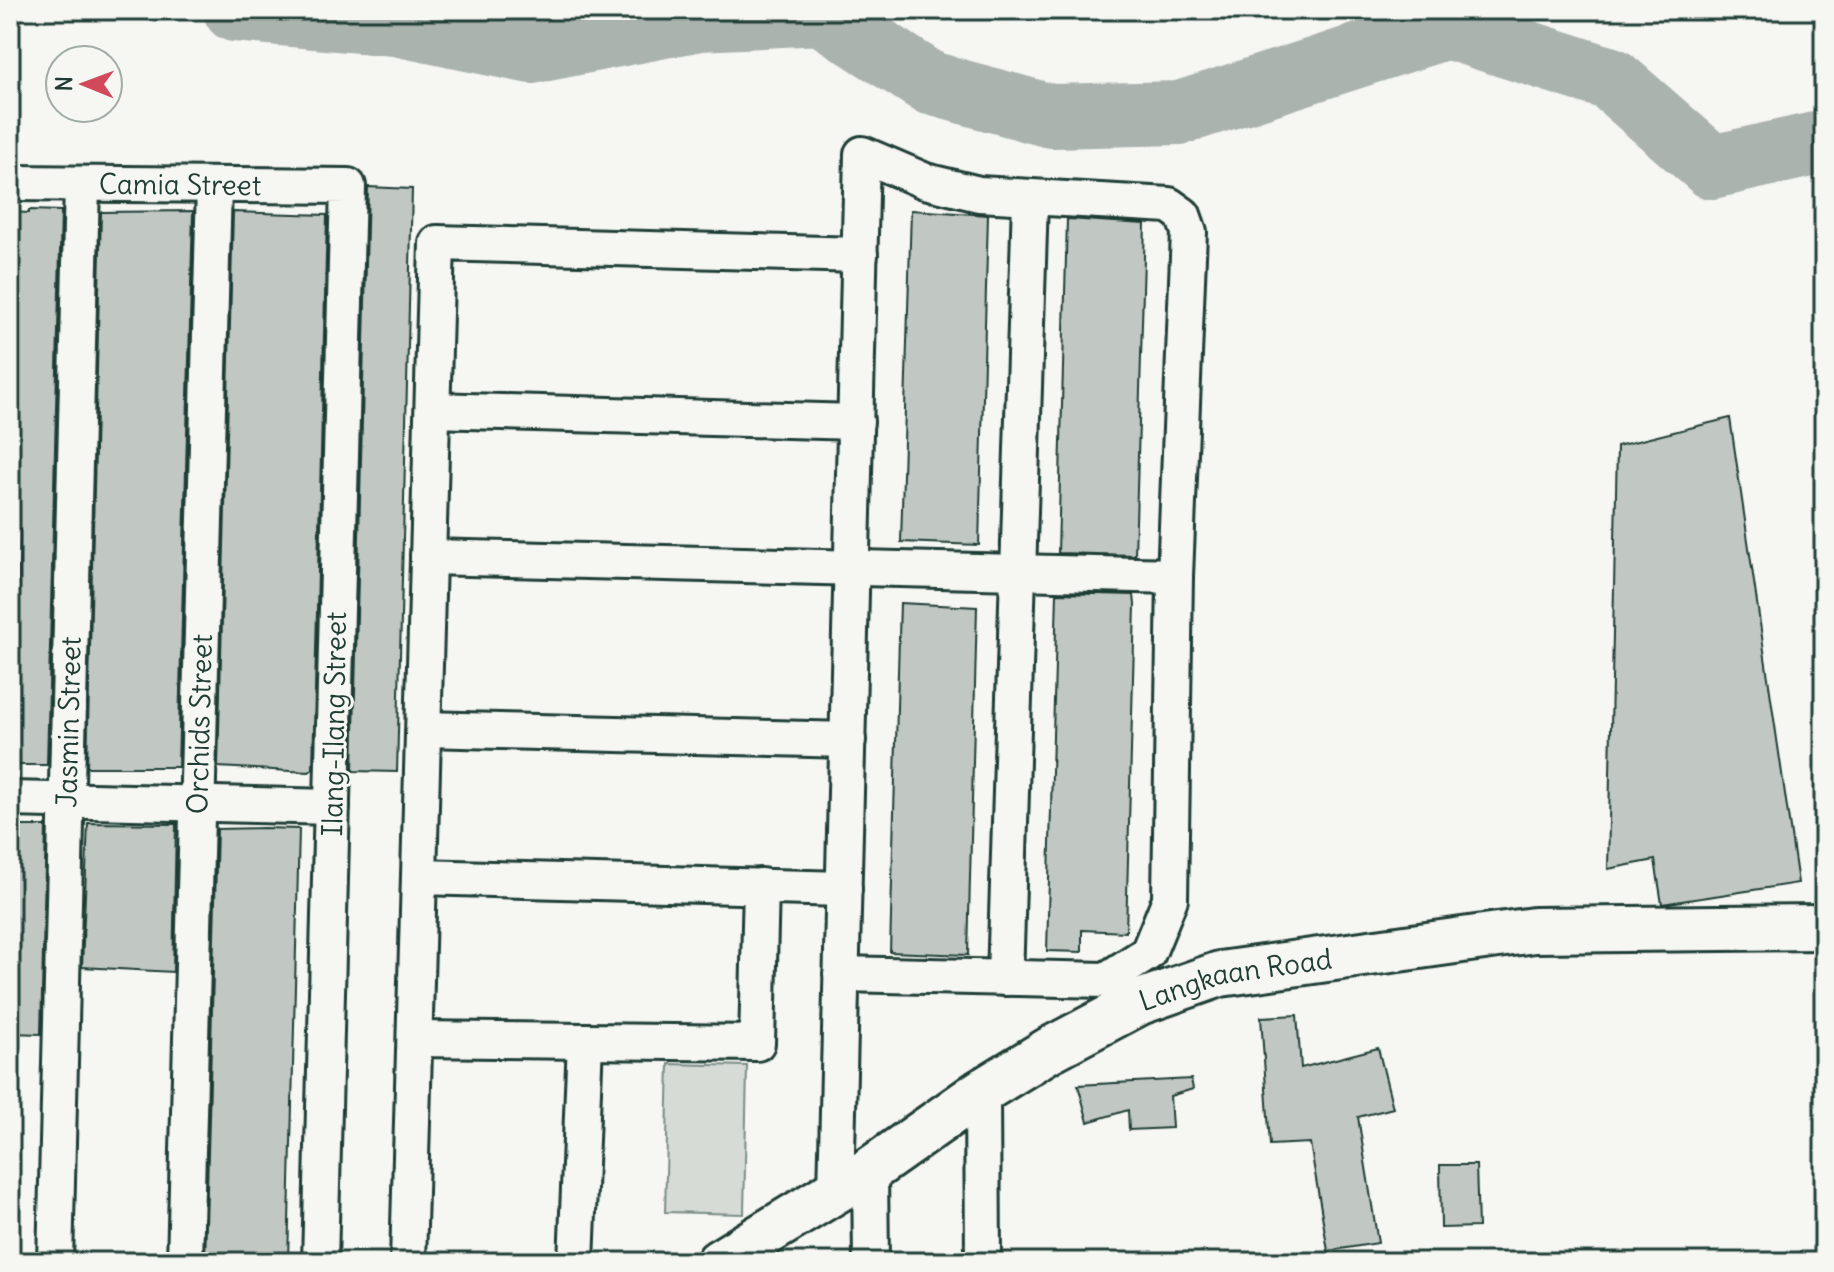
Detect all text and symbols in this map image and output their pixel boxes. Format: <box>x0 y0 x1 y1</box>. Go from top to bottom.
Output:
north arrow <box>44 44 124 124</box>
text: N <box>50 76 78 91</box>
street label: Camia Street <box>99 166 261 203</box>
street label: Ilang-Ilang Street <box>314 611 354 837</box>
street label: Orchids Street <box>179 634 220 815</box>
street label: Jasmin Street <box>48 636 89 808</box>
street label: Langkaan Road <box>1134 941 1334 1019</box>

